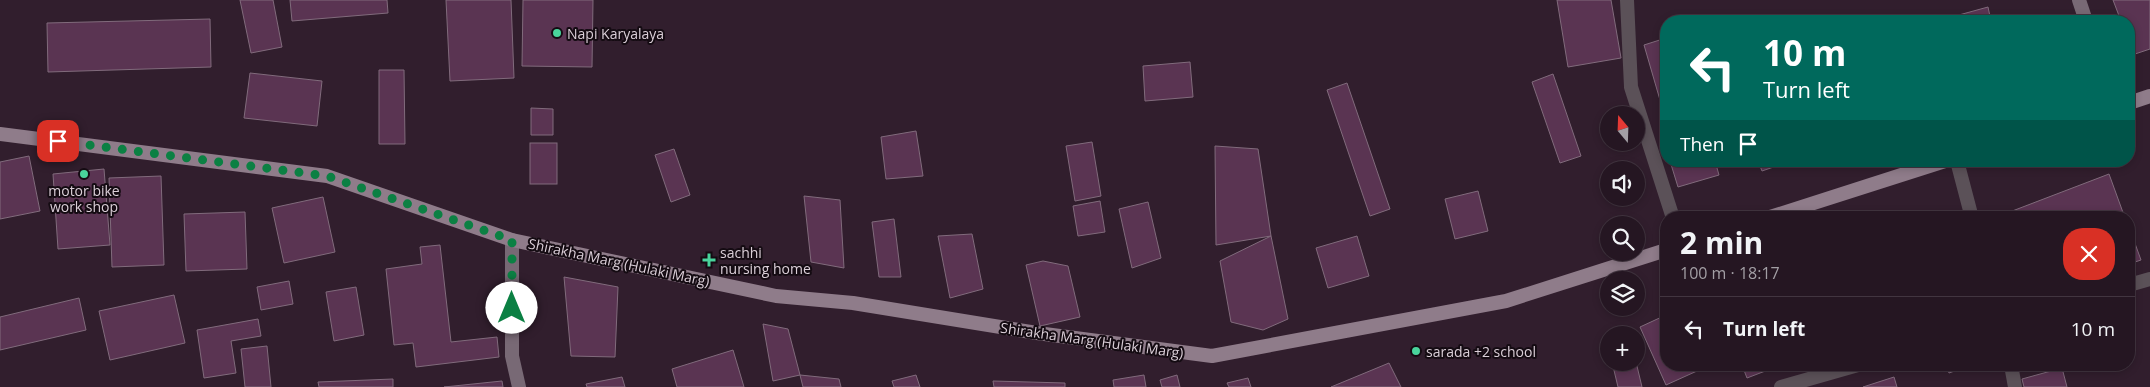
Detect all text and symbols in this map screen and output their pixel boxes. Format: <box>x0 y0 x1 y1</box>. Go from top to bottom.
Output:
place label: Napi Karyalaya <box>567 24 664 43</box>
marker: Napi Karyalaya <box>551 27 563 39</box>
text: 10 m <box>1763 29 1846 76</box>
icon: left <box>1680 35 1745 100</box>
text: Turn left <box>1763 74 1850 104</box>
north arrow <box>1600 106 1645 151</box>
map controls <box>1600 106 1645 371</box>
pin <box>37 120 79 162</box>
icon: arrive <box>44 127 72 155</box>
icon: arrive <box>1734 130 1762 158</box>
text: Then <box>1680 131 1724 157</box>
button: sound <box>1600 161 1645 206</box>
marker: motor bike work shop <box>78 168 90 180</box>
place label: motor bike work shop <box>48 181 120 216</box>
button: search <box>1600 216 1645 261</box>
text: 2 min <box>1680 222 1763 263</box>
button: close <box>2063 228 2115 280</box>
street label: Shirakha Marg (Hulaki Marg) <box>527 234 711 290</box>
place label: sachhi nursing home <box>720 243 811 278</box>
marker: sachhi nursing home <box>702 253 716 267</box>
text: 100 m · 18:17 <box>1680 262 1780 284</box>
button: layers <box>1600 271 1645 316</box>
position arrow <box>485 281 537 333</box>
icon: left <box>1680 315 1708 343</box>
text: Turn left <box>1723 316 1805 342</box>
text: 10 m <box>2071 316 2115 342</box>
street label: Shirakha Marg (Hulaki Marg) <box>999 318 1185 362</box>
button: + <box>1600 326 1645 371</box>
place label: sarada +2 school <box>1426 342 1536 361</box>
marker: sarada +2 school <box>1410 345 1422 357</box>

